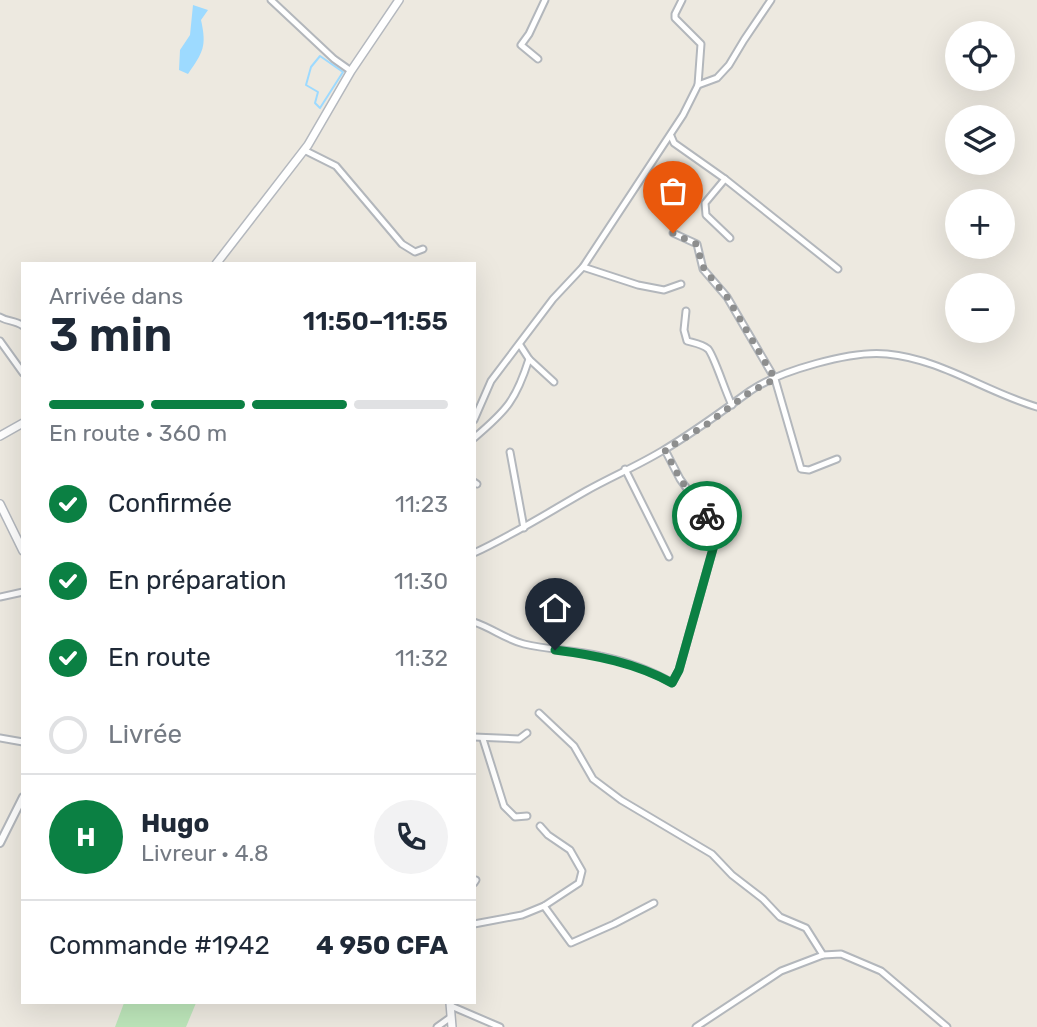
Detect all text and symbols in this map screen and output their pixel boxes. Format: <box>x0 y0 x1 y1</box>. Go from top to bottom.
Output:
map controls <box>945 21 1015 343</box>
button: locate <box>945 21 1015 91</box>
button: layers <box>945 105 1015 175</box>
pin <box>643 161 703 233</box>
icon: bag <box>654 172 692 210</box>
button: + <box>945 189 1015 259</box>
button: − <box>945 273 1015 343</box>
text: Arrivée dans <box>49 282 183 310</box>
text: 11:50–11:55 <box>303 306 448 337</box>
text: 3 min <box>49 308 172 363</box>
text: En route · 360 m <box>49 419 227 447</box>
courier <box>672 481 742 551</box>
icon: check <box>49 485 87 523</box>
text: Confirmée <box>108 488 232 519</box>
text: 11:23 <box>395 490 448 518</box>
icon: bike <box>688 497 726 535</box>
icon: check <box>49 562 87 600</box>
text: En préparation <box>108 565 286 596</box>
text: 11:30 <box>394 567 448 595</box>
pin <box>525 578 585 650</box>
icon: home <box>536 589 574 627</box>
icon: check <box>49 639 87 677</box>
text: En route <box>108 642 211 673</box>
text: 11:32 <box>395 644 448 672</box>
text: Livrée <box>108 719 182 750</box>
button: phone <box>374 800 448 874</box>
text: Hugo <box>141 808 209 839</box>
text: H <box>76 822 96 853</box>
text: Livreur · 4.8 <box>141 839 269 867</box>
text: Commande #1942 <box>49 930 270 961</box>
text: 4 950 CFA <box>316 930 448 961</box>

